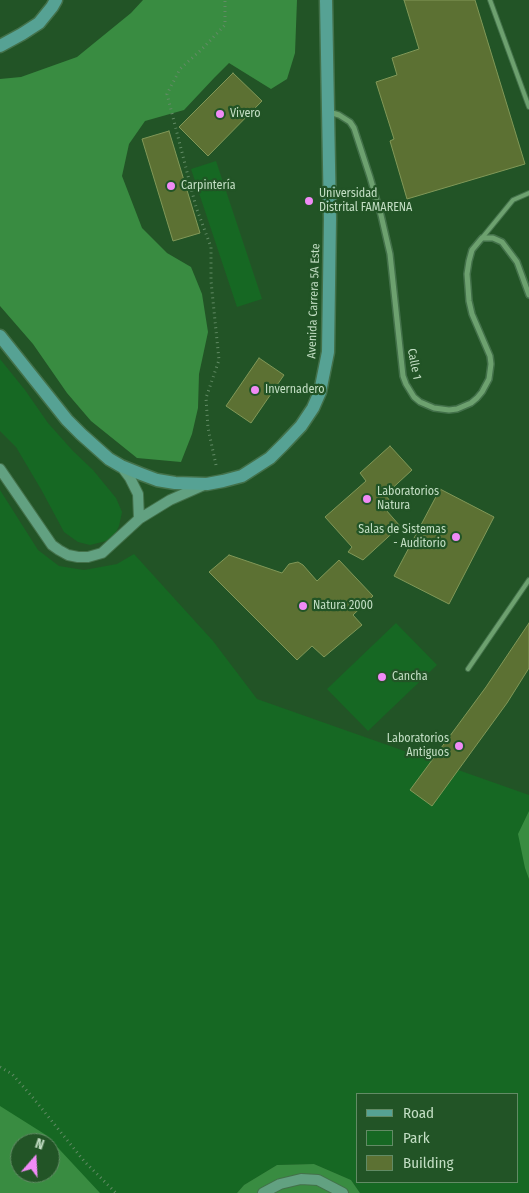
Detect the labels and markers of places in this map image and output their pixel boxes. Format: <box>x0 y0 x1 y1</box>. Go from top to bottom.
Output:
place label: Vivero <box>230 107 261 121</box>
marker: Vivero <box>214 108 226 120</box>
place label: Carpintería <box>181 179 236 193</box>
marker: Carpintería <box>165 180 177 192</box>
place label: Universidad Distrital FAMARENA <box>319 187 412 215</box>
marker: Universidad Distrital FAMARENA <box>303 195 315 207</box>
place label: Invernadero <box>265 383 325 397</box>
marker: Invernadero <box>249 384 261 396</box>
place label: Laboratorios Natura <box>377 485 439 513</box>
marker: Laboratorios Natura <box>361 493 373 505</box>
place label: Salas de Sistemas - Auditorio <box>358 523 446 551</box>
marker: Salas de Sistemas - Auditorio <box>450 531 462 543</box>
place label: Natura 2000 <box>313 599 373 613</box>
marker: Natura 2000 <box>297 600 309 612</box>
place label: Cancha <box>392 670 428 684</box>
marker: Cancha <box>376 671 388 683</box>
place label: Laboratorios Antiguos <box>387 732 449 760</box>
marker: Laboratorios Antiguos <box>453 740 465 752</box>

